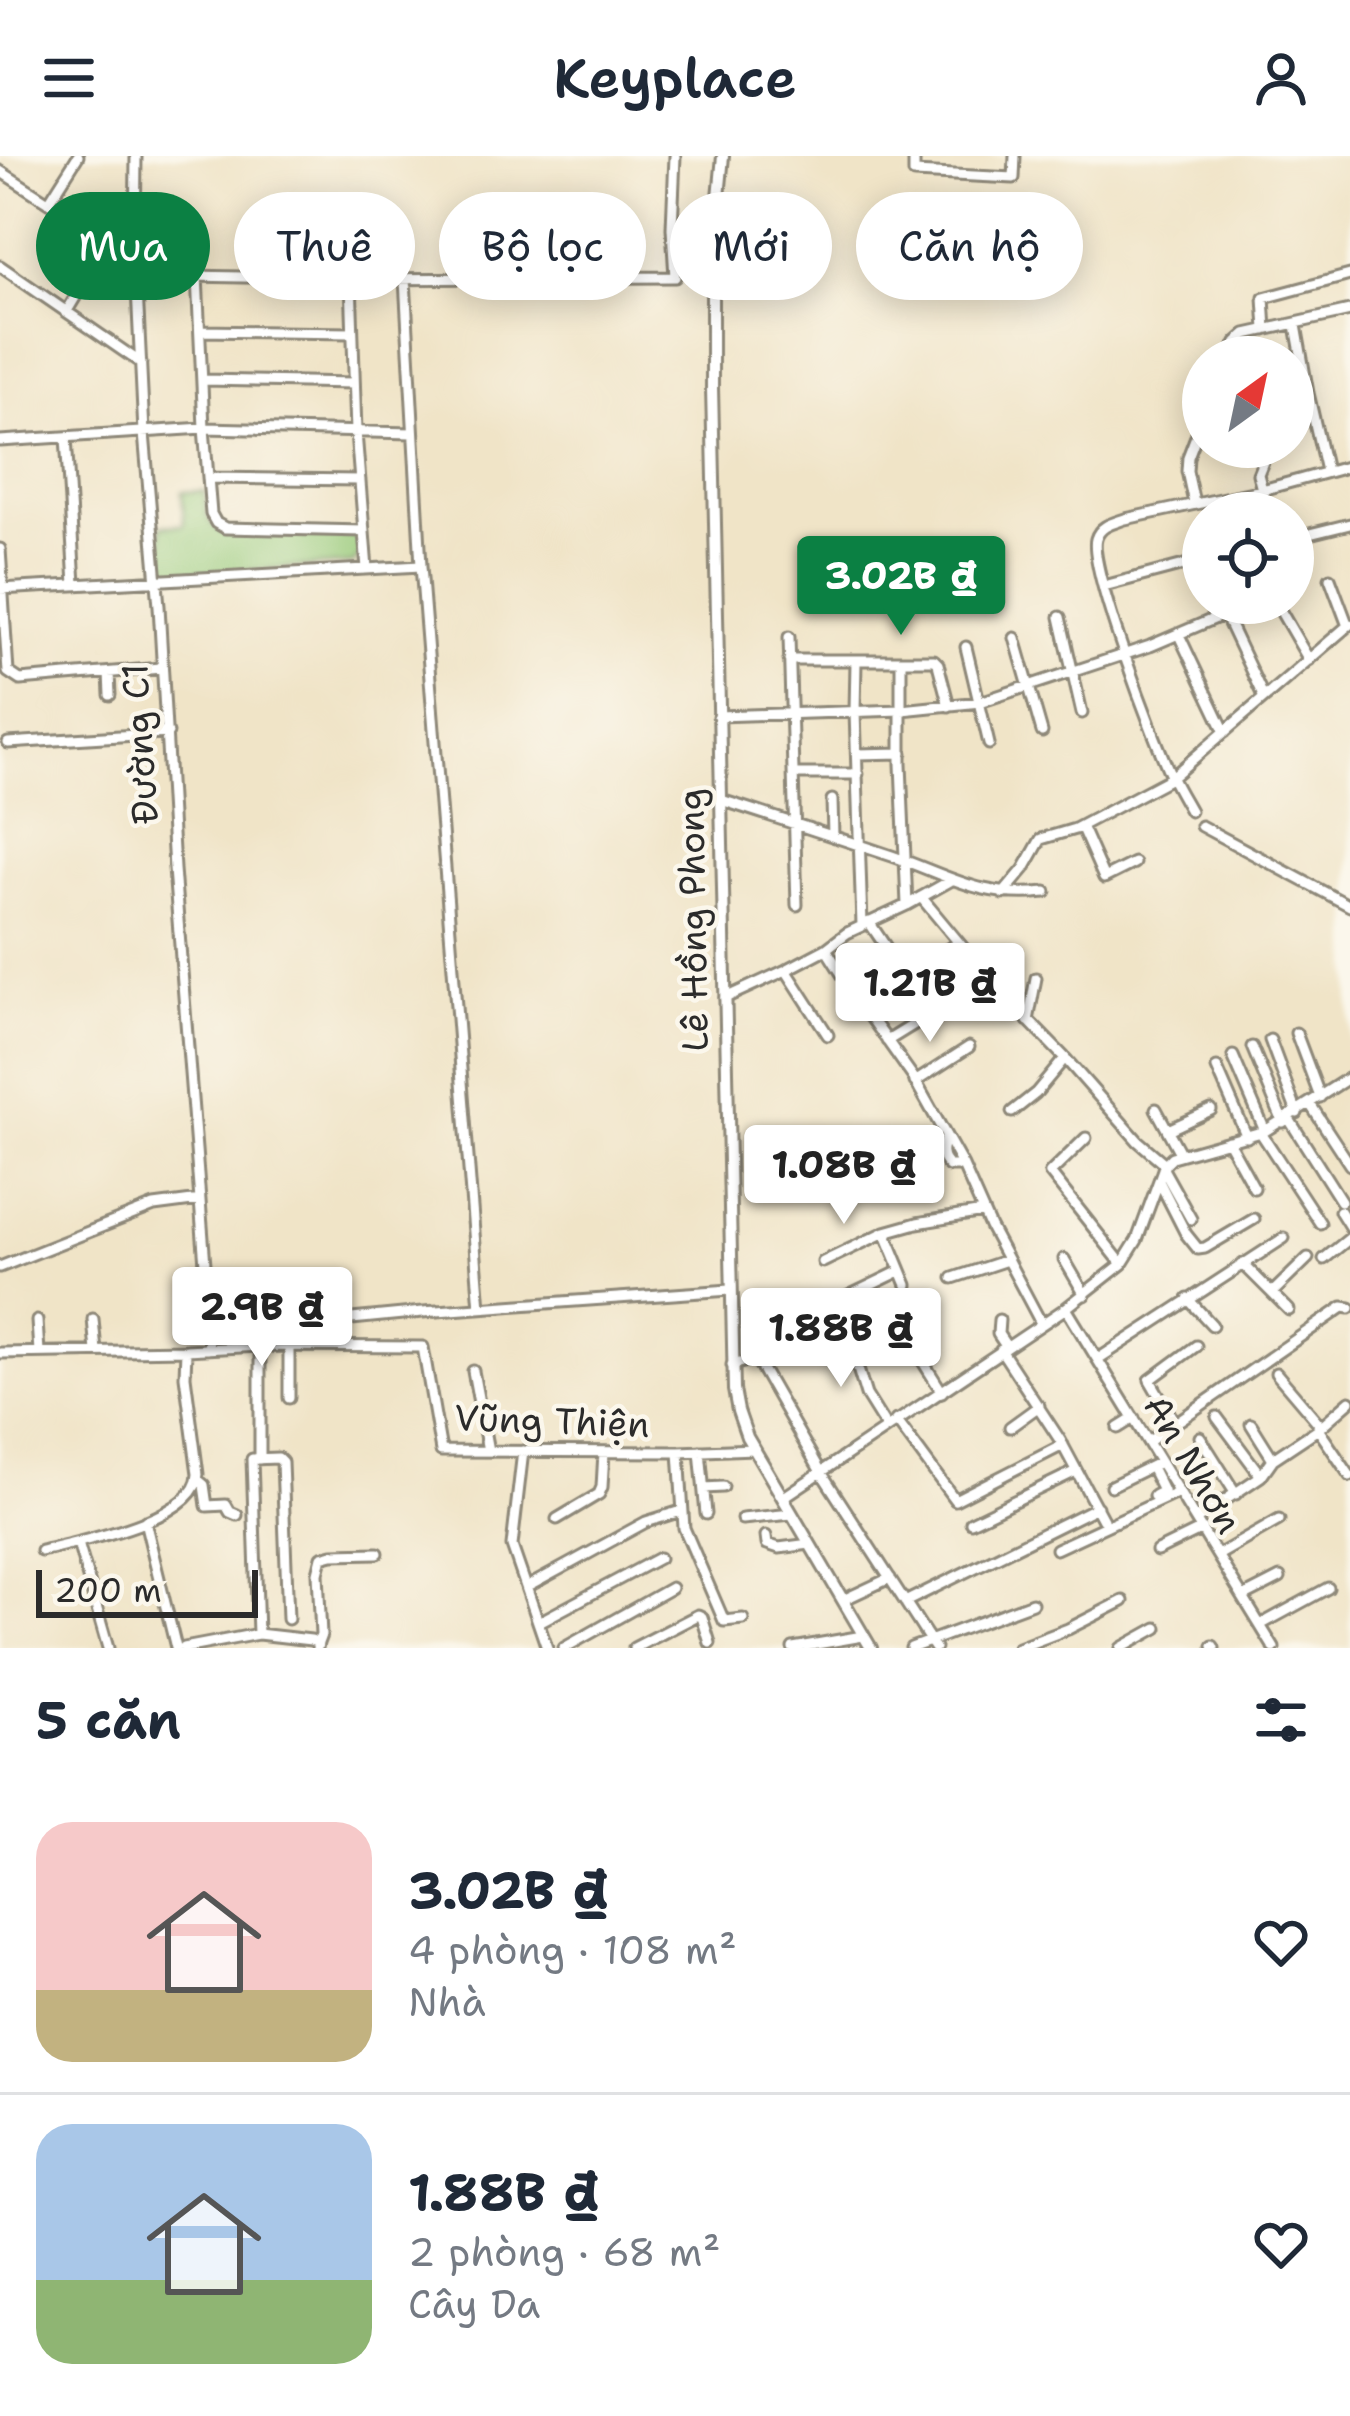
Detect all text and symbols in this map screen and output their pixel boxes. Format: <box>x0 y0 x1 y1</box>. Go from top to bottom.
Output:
text: Keyplace <box>553 42 797 114</box>
icon: menu <box>36 45 102 111</box>
icon: person <box>1248 45 1314 111</box>
chip: Mua <box>36 192 210 300</box>
chip: Thuê <box>234 192 415 300</box>
chip: Bộ lọc <box>439 192 646 300</box>
chip: Mới <box>670 192 832 300</box>
chip: Căn hộ <box>856 192 1083 300</box>
north arrow <box>1182 336 1314 468</box>
map controls <box>1182 336 1314 624</box>
button: locate <box>1182 492 1314 624</box>
pin: 3.02B ₫ <box>790 536 1012 638</box>
text: 3.02B ₫ <box>824 549 978 601</box>
street label: Đường C1 <box>110 662 170 826</box>
street label: Lê Hồng Phong <box>666 788 720 1052</box>
pin: 1.21B ₫ <box>819 943 1041 1045</box>
text: 1.21B ₫ <box>863 956 997 1008</box>
pin: 1.08B ₫ <box>733 1125 955 1227</box>
text: 1.08B ₫ <box>771 1138 917 1190</box>
pin: 2.9B ₫ <box>164 1267 360 1369</box>
text: 2.9B ₫ <box>199 1280 325 1332</box>
pin: 1.88B ₫ <box>730 1288 952 1390</box>
text: 1.88B ₫ <box>768 1301 914 1353</box>
street label: An Nhơn <box>1132 1385 1254 1543</box>
street label: Vũng Thiện <box>454 1393 650 1449</box>
scale bar <box>36 1564 258 1617</box>
text: 200 m <box>54 1568 162 1613</box>
text: 5 căn <box>36 1686 181 1754</box>
icon: filters <box>1248 1687 1314 1753</box>
text: 3.02B ₫ <box>408 1856 609 1924</box>
icon: home <box>132 1870 276 2014</box>
icon: heart <box>1248 1909 1314 1975</box>
text: 4 phòng · 108 m² <box>408 1924 737 1976</box>
text: Nhà <box>408 1976 486 2028</box>
text: 1.88B ₫ <box>408 2158 599 2226</box>
icon: home <box>132 2172 276 2316</box>
icon: heart <box>1248 2211 1314 2277</box>
text: 2 phòng · 68 m² <box>408 2226 720 2278</box>
text: Cây Da <box>408 2278 540 2330</box>

